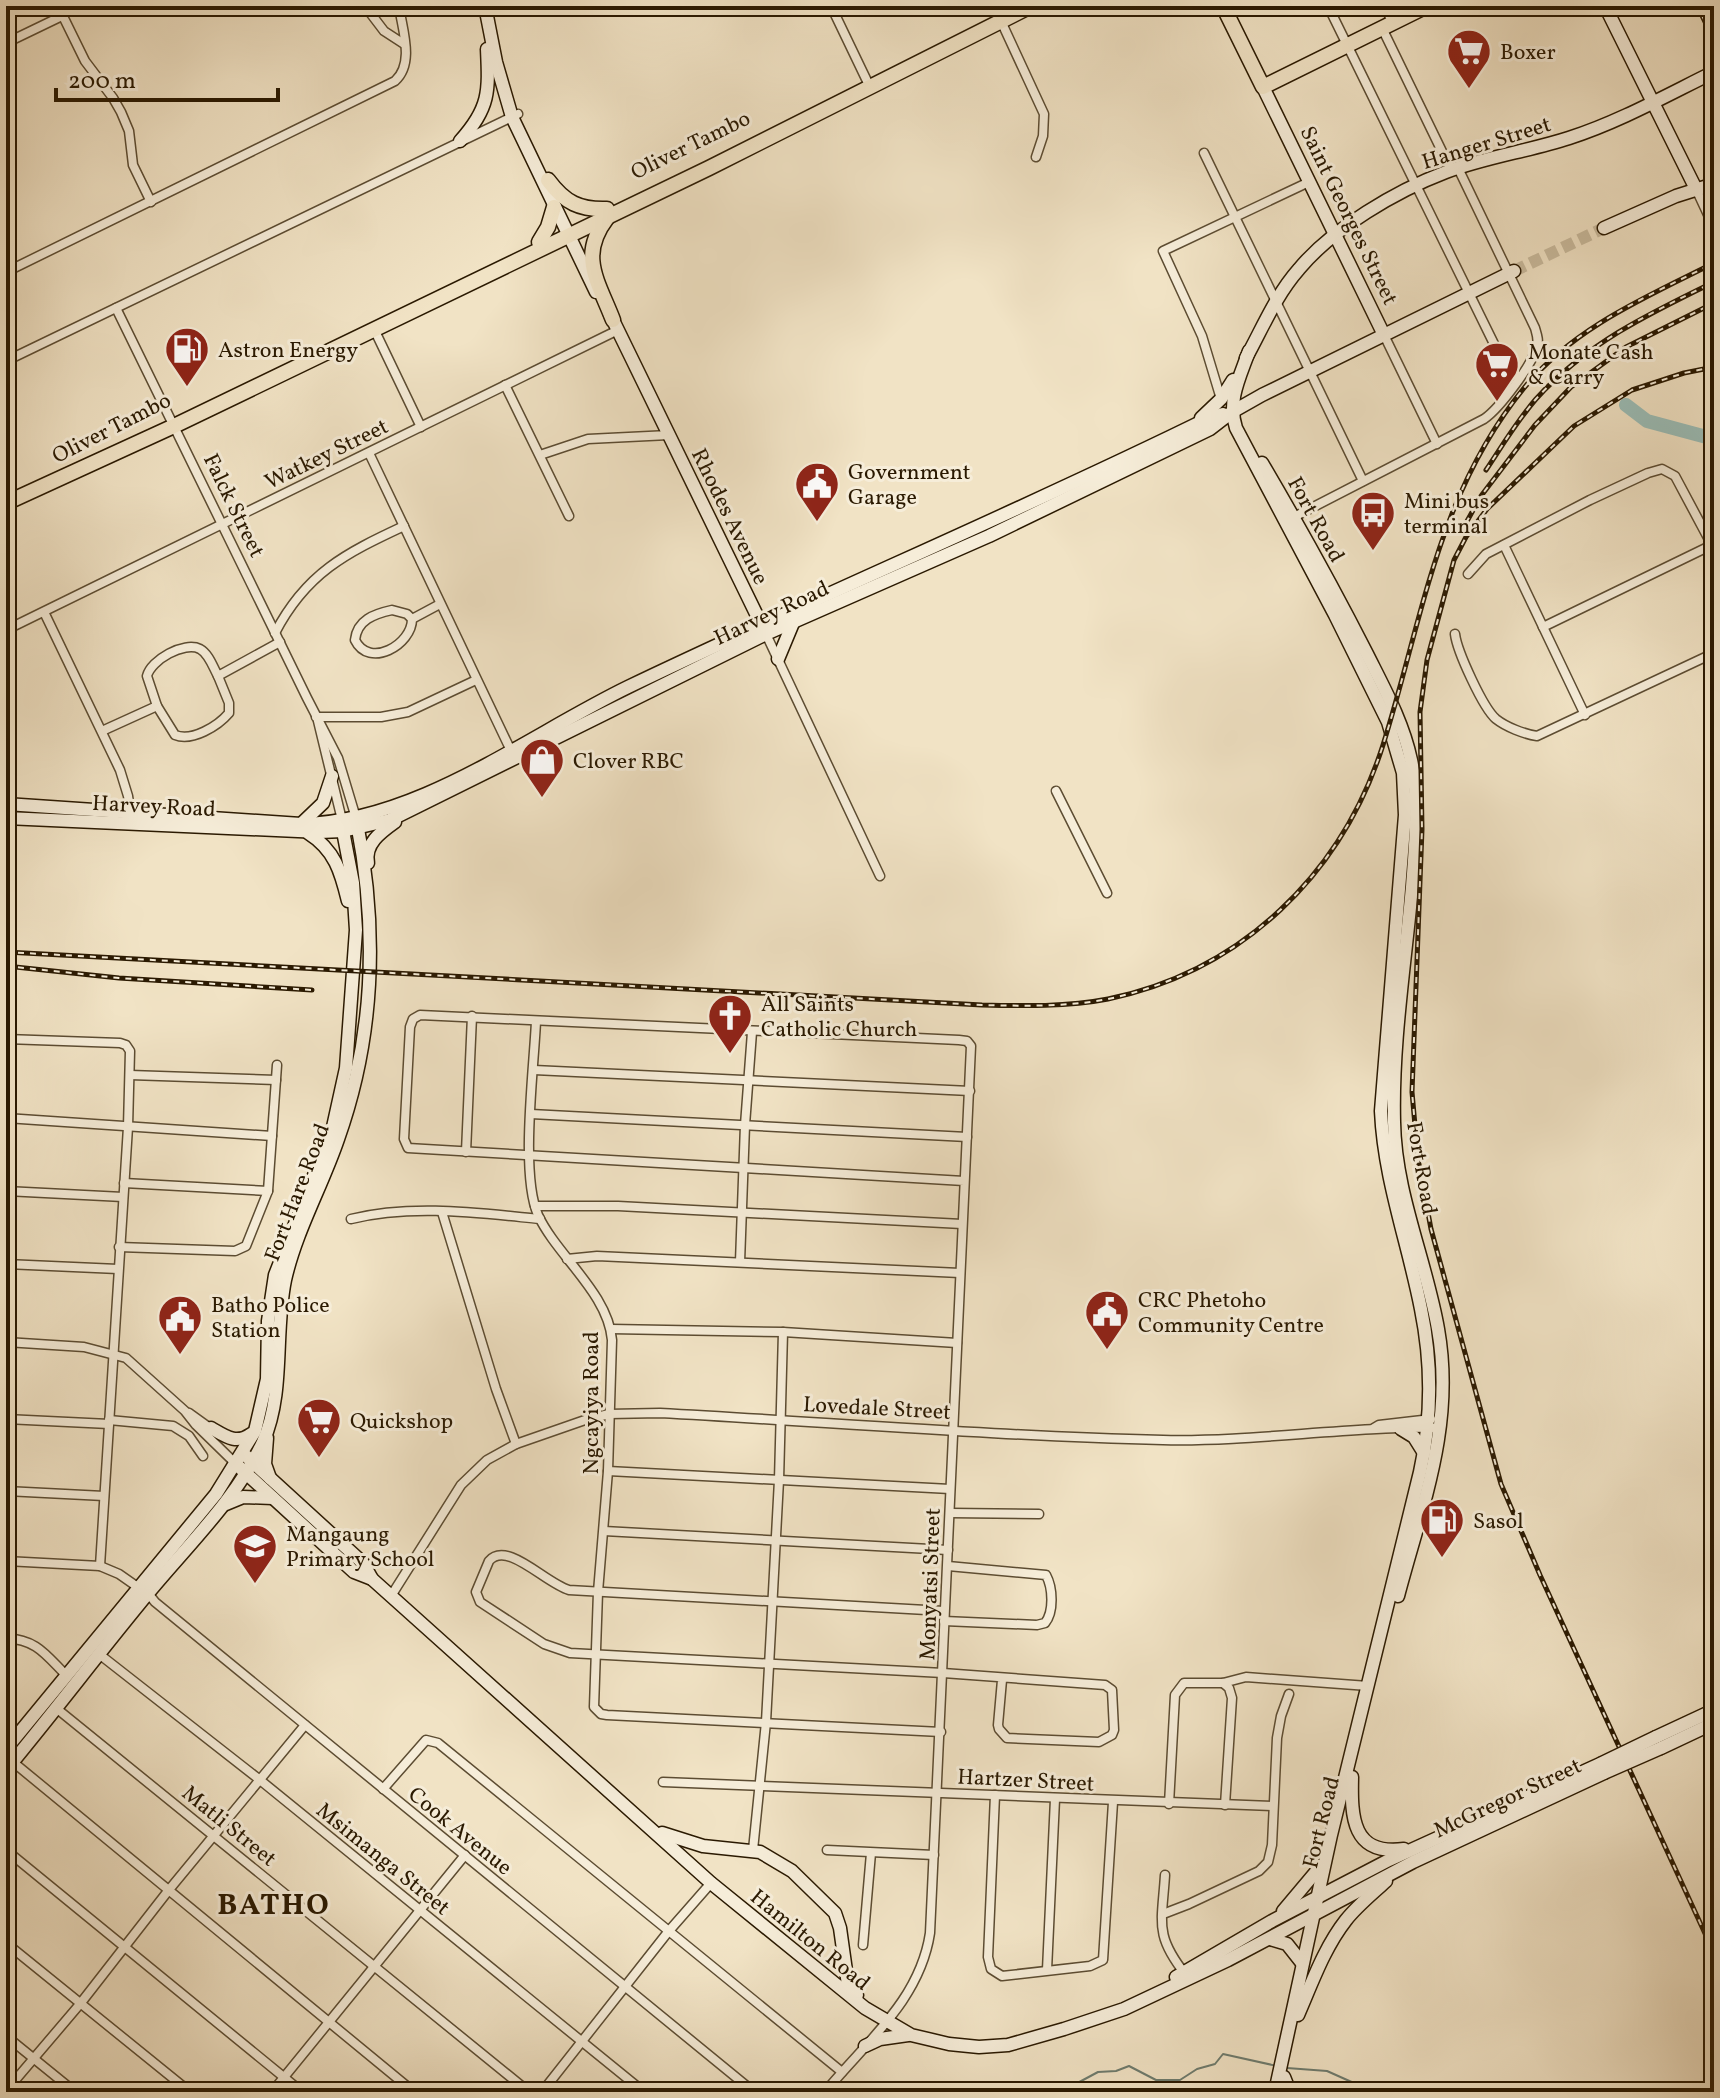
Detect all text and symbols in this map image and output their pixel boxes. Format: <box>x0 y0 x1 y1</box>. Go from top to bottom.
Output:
supermarket icon: Boxer <box>1445 27 1493 90</box>
place label: Boxer <box>1500 38 1556 69</box>
scale bar <box>56 52 278 102</box>
text: 200 m <box>68 65 136 99</box>
street label: Oliver Tambo <box>626 104 756 189</box>
street label: Hanger Street <box>1418 110 1555 179</box>
street label: Saint Georges Street <box>1291 121 1405 311</box>
fuel station icon: Astron Energy <box>163 325 211 388</box>
place label: Astron Energy <box>218 336 358 367</box>
place label: Monate Cash & Carry <box>1528 338 1654 394</box>
supermarket icon: Monate Cash & Carry <box>1473 340 1521 403</box>
street label: Oliver Tambo <box>47 386 177 472</box>
street label: Watkey Street <box>260 412 394 499</box>
street label: Rhodes Avenue <box>682 444 775 591</box>
street label: Falck Street <box>194 449 271 564</box>
place label: Government Garage <box>848 458 971 514</box>
public building icon: Government Garage <box>793 460 841 523</box>
street label: Fort Road <box>1278 472 1351 569</box>
place label: Mini bus terminal <box>1404 487 1489 543</box>
bus stop icon: Mini bus terminal <box>1349 489 1397 552</box>
street label: Harvey Road <box>709 574 835 654</box>
shop icon: Clover RBC <box>518 736 566 799</box>
place label: Clover RBC <box>573 747 684 778</box>
street label: Harvey Road <box>91 789 216 826</box>
place label: All Saints Catholic Church <box>761 990 917 1046</box>
church icon: All Saints Catholic Church <box>706 992 754 1055</box>
street label: Fort Hare Road <box>258 1119 339 1266</box>
street label: Fort Road <box>1397 1119 1444 1217</box>
place label: CRC Phetoho Community Centre <box>1138 1286 1324 1342</box>
public building icon: CRC Phetoho Community Centre <box>1083 1288 1131 1351</box>
place label: Batho Police Station <box>211 1291 330 1347</box>
public building icon: Batho Police Station <box>156 1293 204 1356</box>
street label: Ngcayiya Road <box>577 1331 608 1475</box>
street label: Lovedale Street <box>802 1390 952 1429</box>
supermarket icon: Quickshop <box>295 1396 343 1459</box>
place label: Quickshop <box>350 1407 453 1438</box>
fuel station icon: Sasol <box>1418 1496 1466 1559</box>
street label: Monyatsi Street <box>913 1507 950 1661</box>
place label: Sasol <box>1473 1507 1524 1538</box>
place label: Mangaung Primary School <box>286 1520 434 1576</box>
school or university icon: Mangaung Primary School <box>231 1522 279 1585</box>
street label: McGregor Street <box>1429 1751 1587 1847</box>
street label: Hartzer Street <box>957 1762 1095 1801</box>
street label: Fort Road <box>1296 1773 1349 1872</box>
street label: Matli Street <box>174 1779 283 1875</box>
street label: Cook Avenue <box>401 1780 518 1884</box>
street label: Msimanga Street <box>309 1796 456 1924</box>
street label: Hamilton Road <box>743 1883 876 1999</box>
district label: BATHO <box>217 1885 331 1927</box>

